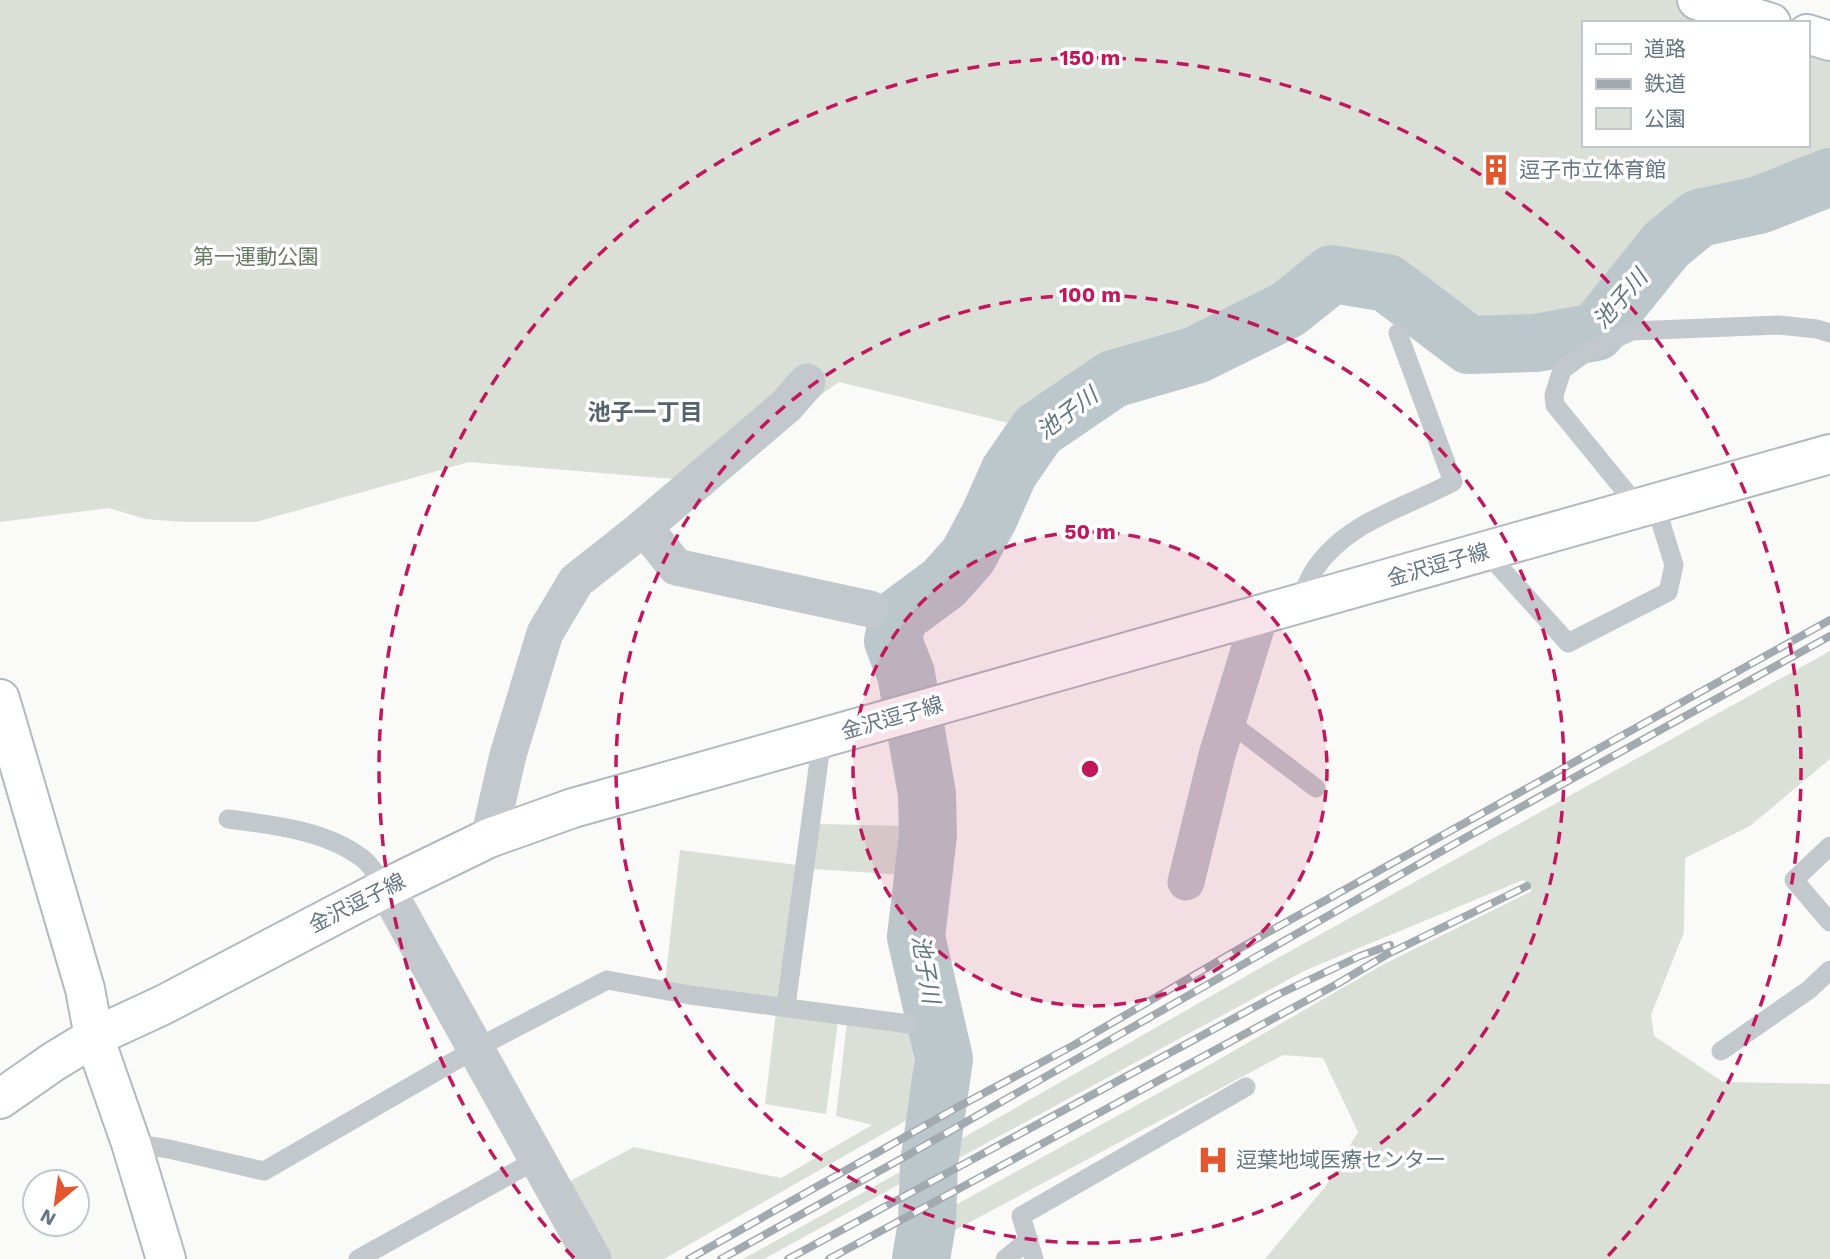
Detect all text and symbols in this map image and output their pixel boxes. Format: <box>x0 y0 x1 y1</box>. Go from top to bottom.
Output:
legend <box>1582 21 1809 147</box>
text: 道路 <box>1644 36 1686 61</box>
text: 150 m <box>1060 45 1120 70</box>
text: 鉄道 <box>1644 71 1686 96</box>
text: 公園 <box>1644 106 1686 131</box>
building icon: 逗子市立体育館 <box>1479 153 1513 187</box>
place label: 逗子市立体育館 <box>1519 157 1666 182</box>
park label: 第一運動公園 <box>193 244 319 269</box>
water label: 池子川 <box>1588 262 1655 334</box>
text: 100 m <box>1059 282 1121 307</box>
water label: 池子川 <box>1032 380 1105 445</box>
district label: 池子一丁目 <box>588 399 703 426</box>
text: 50 m <box>1064 519 1116 544</box>
street label: 金沢逗子線 <box>1384 538 1492 591</box>
street label: 金沢逗子線 <box>838 691 946 744</box>
centre of rings <box>1078 757 1102 781</box>
street label: 金沢逗子線 <box>304 868 409 938</box>
water label: 池子川 <box>906 933 945 1008</box>
hospital icon: 逗葉地域医療センター <box>1196 1143 1230 1177</box>
place label: 逗葉地域医療センター <box>1236 1147 1446 1172</box>
north arrow <box>21 1168 91 1238</box>
text: N <box>36 1204 60 1231</box>

